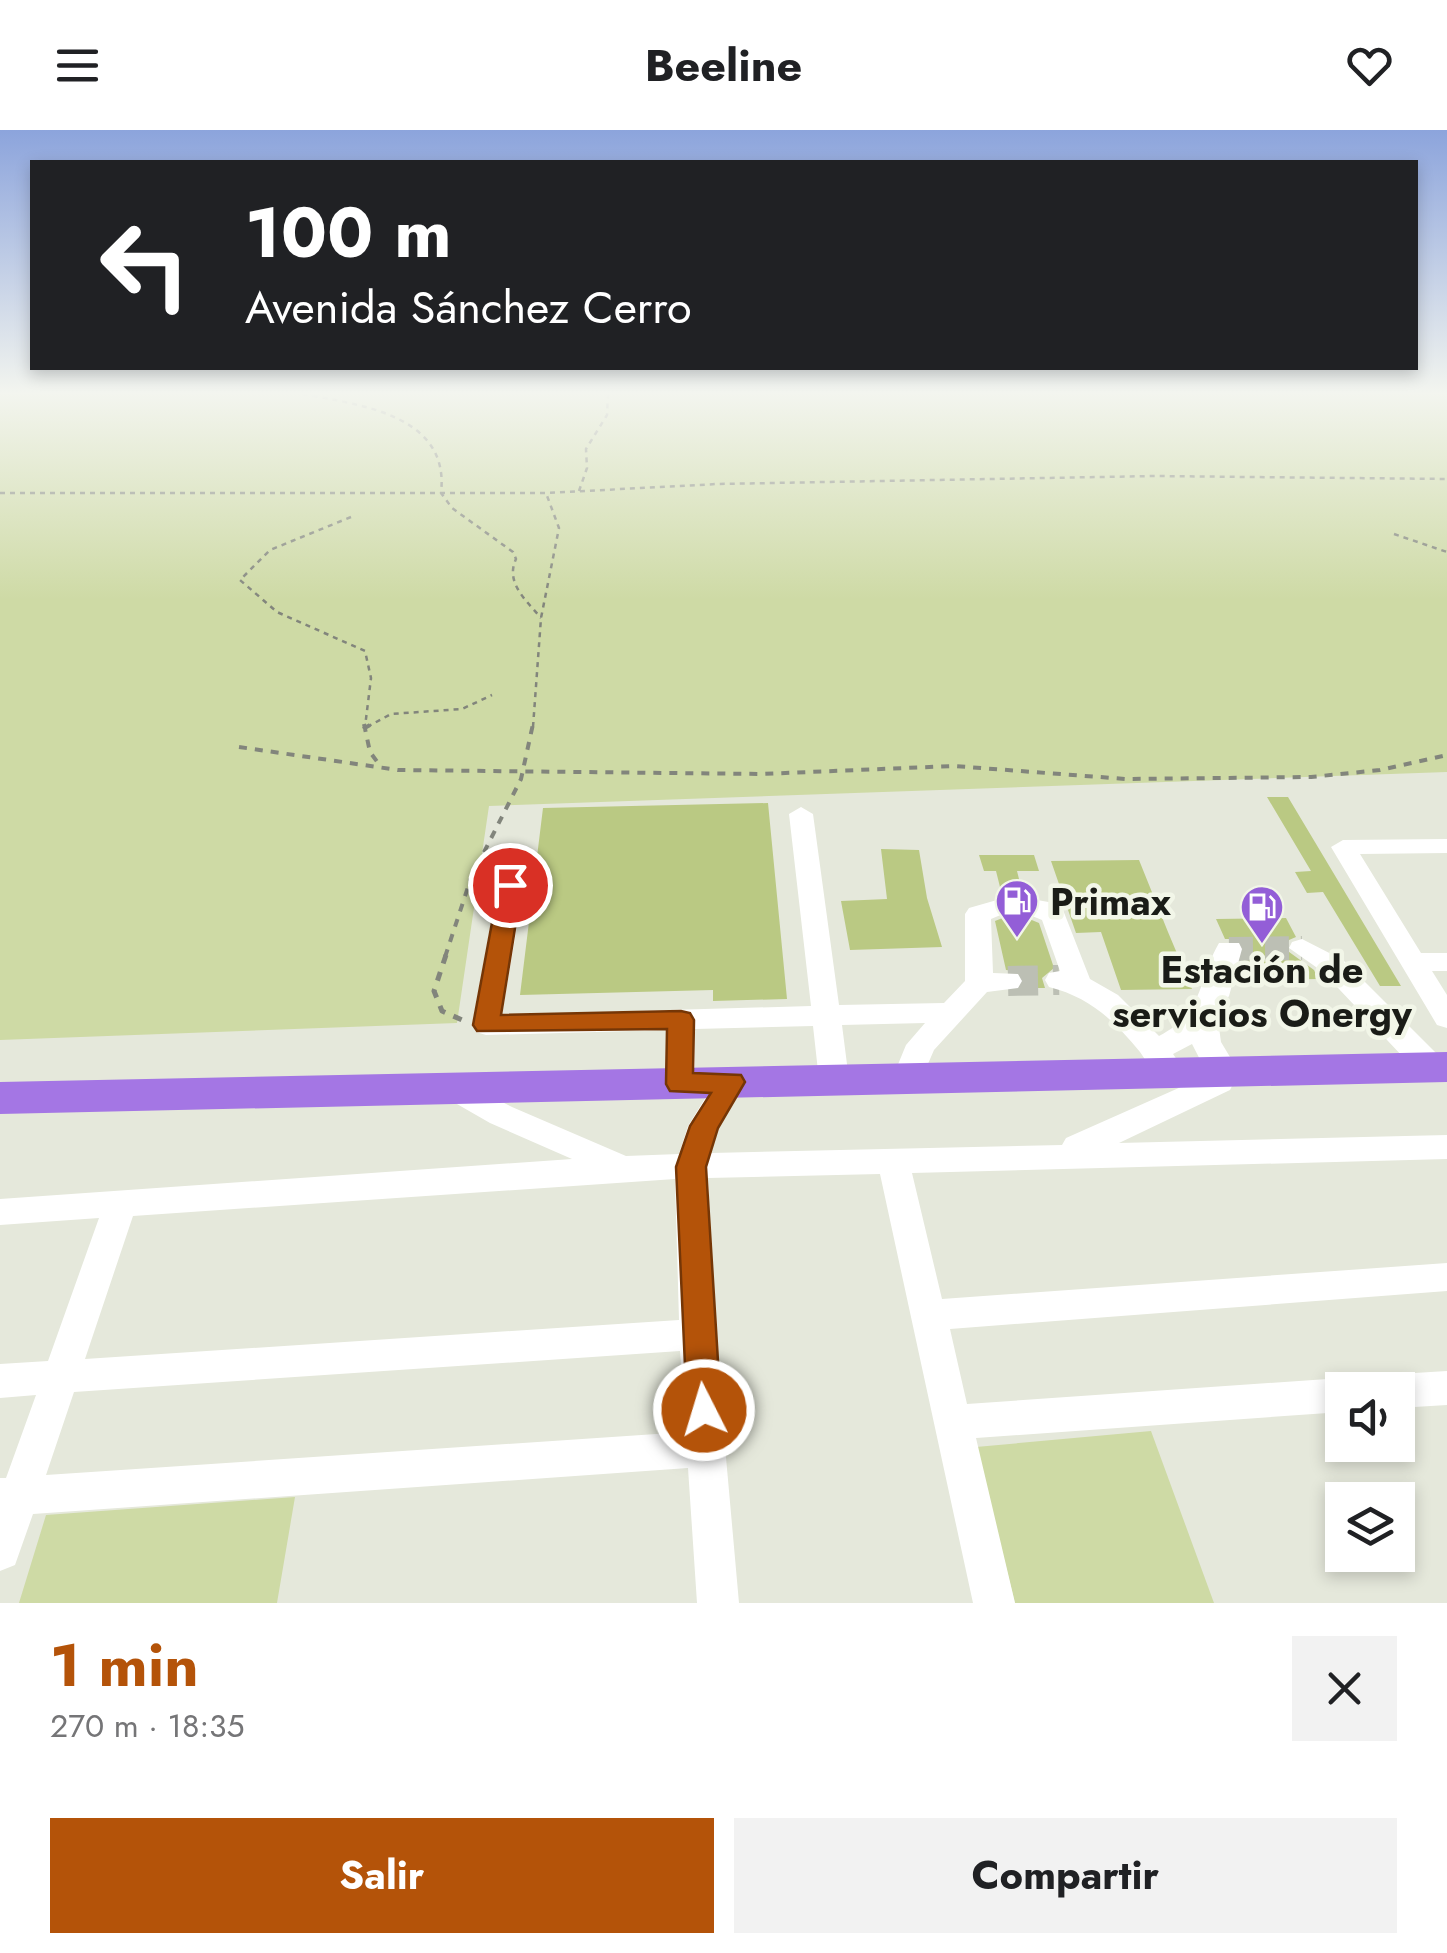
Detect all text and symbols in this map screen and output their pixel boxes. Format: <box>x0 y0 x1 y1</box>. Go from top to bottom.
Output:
text: Beeline <box>645 33 802 98</box>
icon: menu <box>50 38 105 93</box>
icon: heart <box>1342 38 1397 93</box>
text: 100 m <box>245 182 452 283</box>
icon: left <box>80 200 210 330</box>
text: Avenida Sánchez Cerro <box>245 275 692 340</box>
pin <box>468 843 553 928</box>
icon: arrive <box>483 858 538 913</box>
place label: Primax <box>1050 874 1172 929</box>
fuel station icon: Primax <box>994 878 1040 939</box>
fuel station icon: Estación de servicios Onergy <box>1239 884 1285 945</box>
place label: Estación de servicios Onergy <box>1112 942 1413 1041</box>
position arrow <box>652 1358 756 1462</box>
map controls <box>1325 1372 1415 1572</box>
button: sound <box>1325 1372 1415 1462</box>
button: layers <box>1325 1482 1415 1572</box>
text: 1 min <box>50 1622 199 1709</box>
button: close <box>1292 1636 1397 1741</box>
text: 270 m · 18:35 <box>50 1703 245 1749</box>
button: Salir <box>50 1818 714 1933</box>
button: Compartir <box>734 1818 1397 1933</box>

